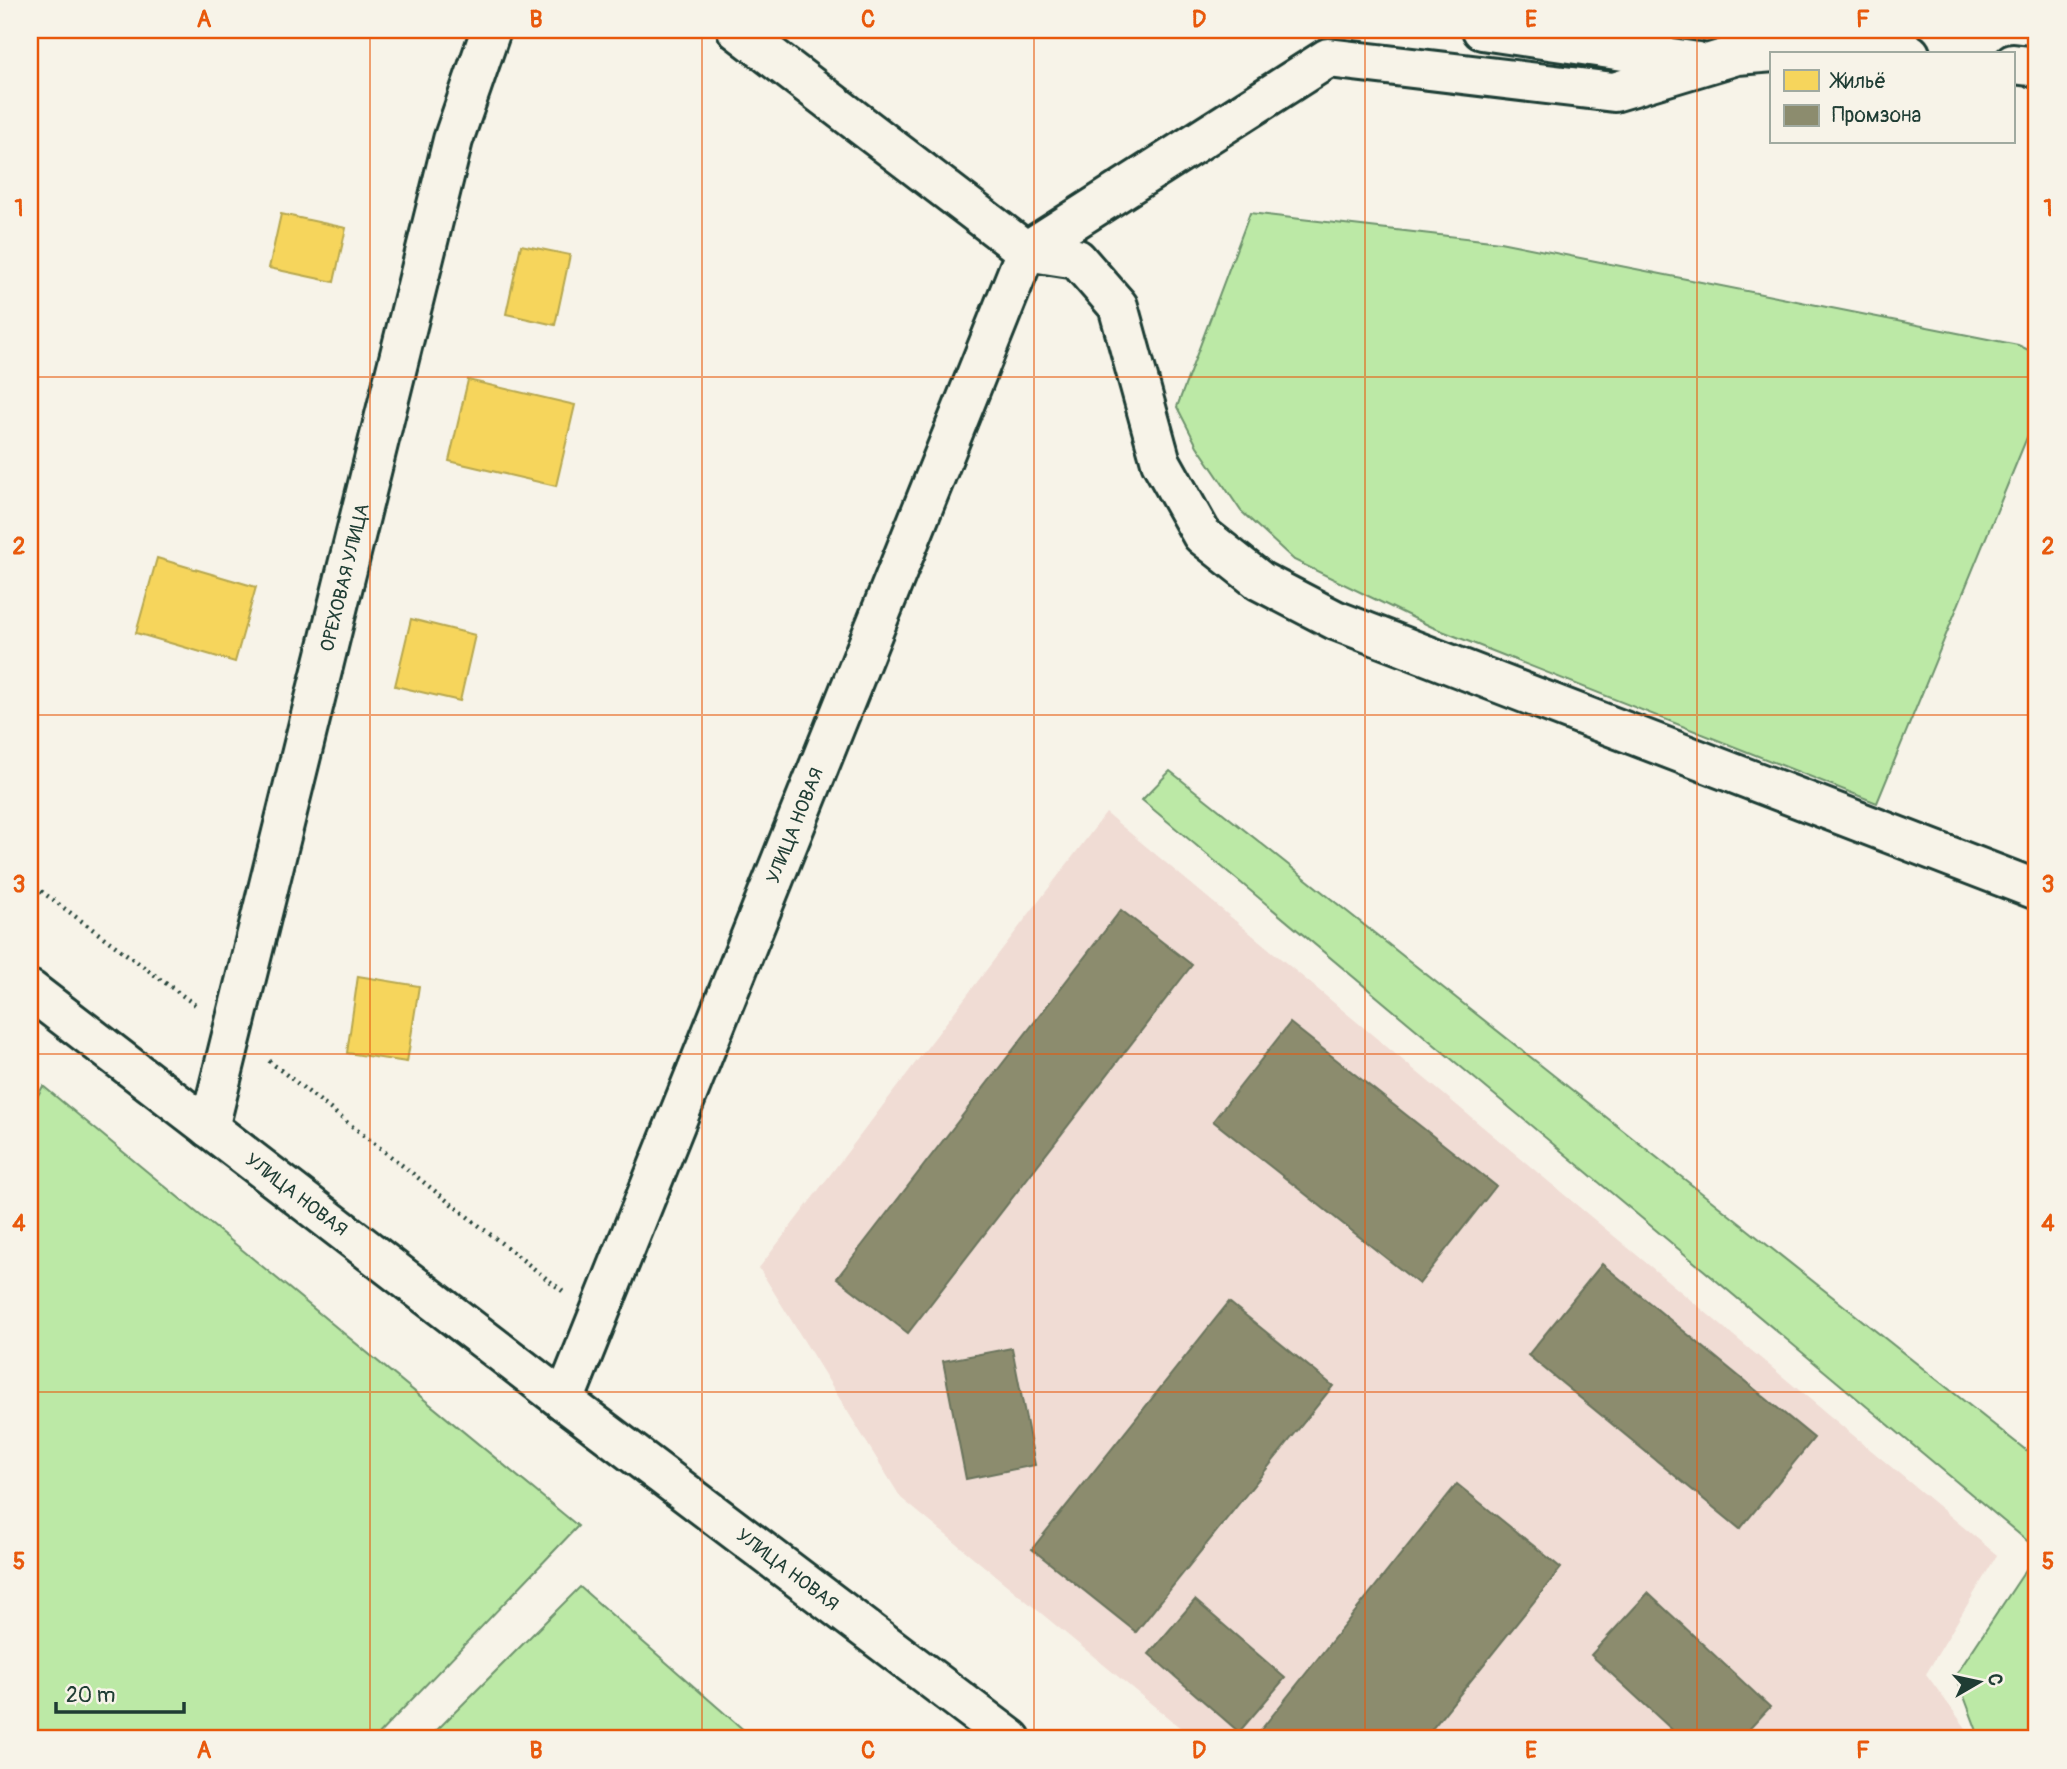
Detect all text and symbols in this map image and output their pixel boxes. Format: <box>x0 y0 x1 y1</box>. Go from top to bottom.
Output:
text: A <box>197 5 212 34</box>
text: B <box>529 5 543 34</box>
text: C <box>861 5 875 34</box>
text: D <box>1192 5 1206 34</box>
text: E <box>1525 5 1537 34</box>
text: F <box>1856 5 1870 34</box>
legend <box>1770 52 2014 144</box>
text: Жильё <box>1829 68 1886 95</box>
text: Промзона <box>1832 102 1921 129</box>
text: 1 <box>15 194 24 223</box>
text: 1 <box>2044 194 2053 223</box>
street label: ОРЕХОВАЯ УЛИЦА <box>315 501 375 654</box>
text: 2 <box>13 532 26 561</box>
text: 2 <box>2042 532 2055 561</box>
street label: УЛИЦА НОВАЯ <box>761 764 829 887</box>
text: 3 <box>13 870 25 899</box>
text: 3 <box>2042 870 2054 899</box>
street label: УЛИЦА НОВАЯ <box>240 1148 352 1242</box>
text: 4 <box>12 1209 26 1238</box>
text: 4 <box>2041 1209 2055 1238</box>
street label: УЛИЦА НОВАЯ <box>731 1523 844 1616</box>
text: 5 <box>13 1547 25 1576</box>
text: 5 <box>2042 1547 2054 1576</box>
north arrow <box>1944 1646 2014 1716</box>
scale bar <box>56 1671 184 1715</box>
text: С <box>1982 1672 2008 1687</box>
text: 20 m <box>66 1682 115 1709</box>
text: A <box>197 1736 212 1765</box>
text: B <box>529 1736 543 1765</box>
text: C <box>861 1736 875 1765</box>
text: D <box>1192 1736 1206 1765</box>
text: E <box>1525 1736 1537 1765</box>
text: F <box>1856 1736 1870 1765</box>

